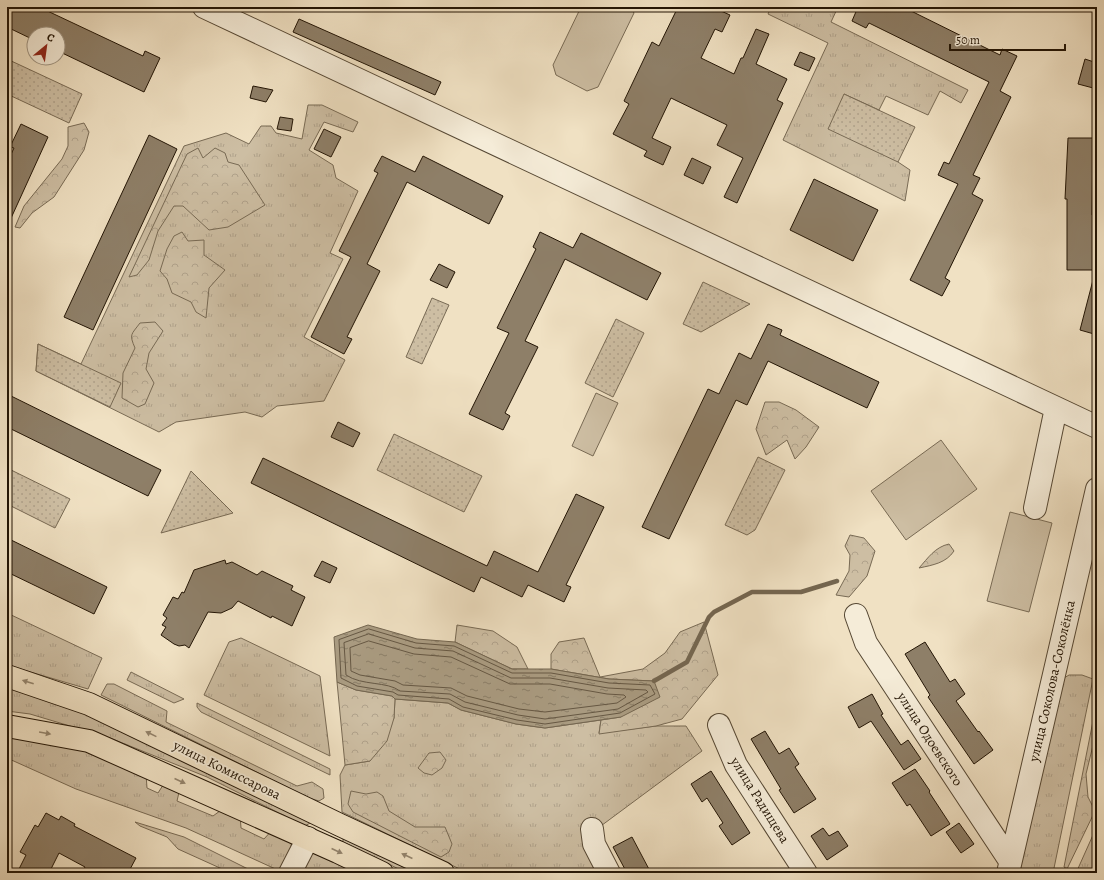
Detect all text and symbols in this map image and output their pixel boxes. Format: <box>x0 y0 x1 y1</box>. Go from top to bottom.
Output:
north arrow <box>26 26 66 66</box>
scale bar <box>950 26 1065 52</box>
text: С <box>44 29 57 46</box>
text: 50 m <box>956 32 980 48</box>
street label: улица Соколова-Соколёнка <box>1024 598 1080 765</box>
one-way arrow <box>22 679 34 685</box>
street label: улица Одоевского <box>892 688 967 790</box>
one-way arrow <box>39 730 51 736</box>
one-way arrow <box>146 731 157 737</box>
street label: улица Комиссарова <box>169 735 284 805</box>
street label: улица Радищева <box>725 752 794 847</box>
one-way arrow <box>174 778 186 784</box>
one-way arrow <box>331 848 343 854</box>
one-way arrow <box>402 853 413 859</box>

